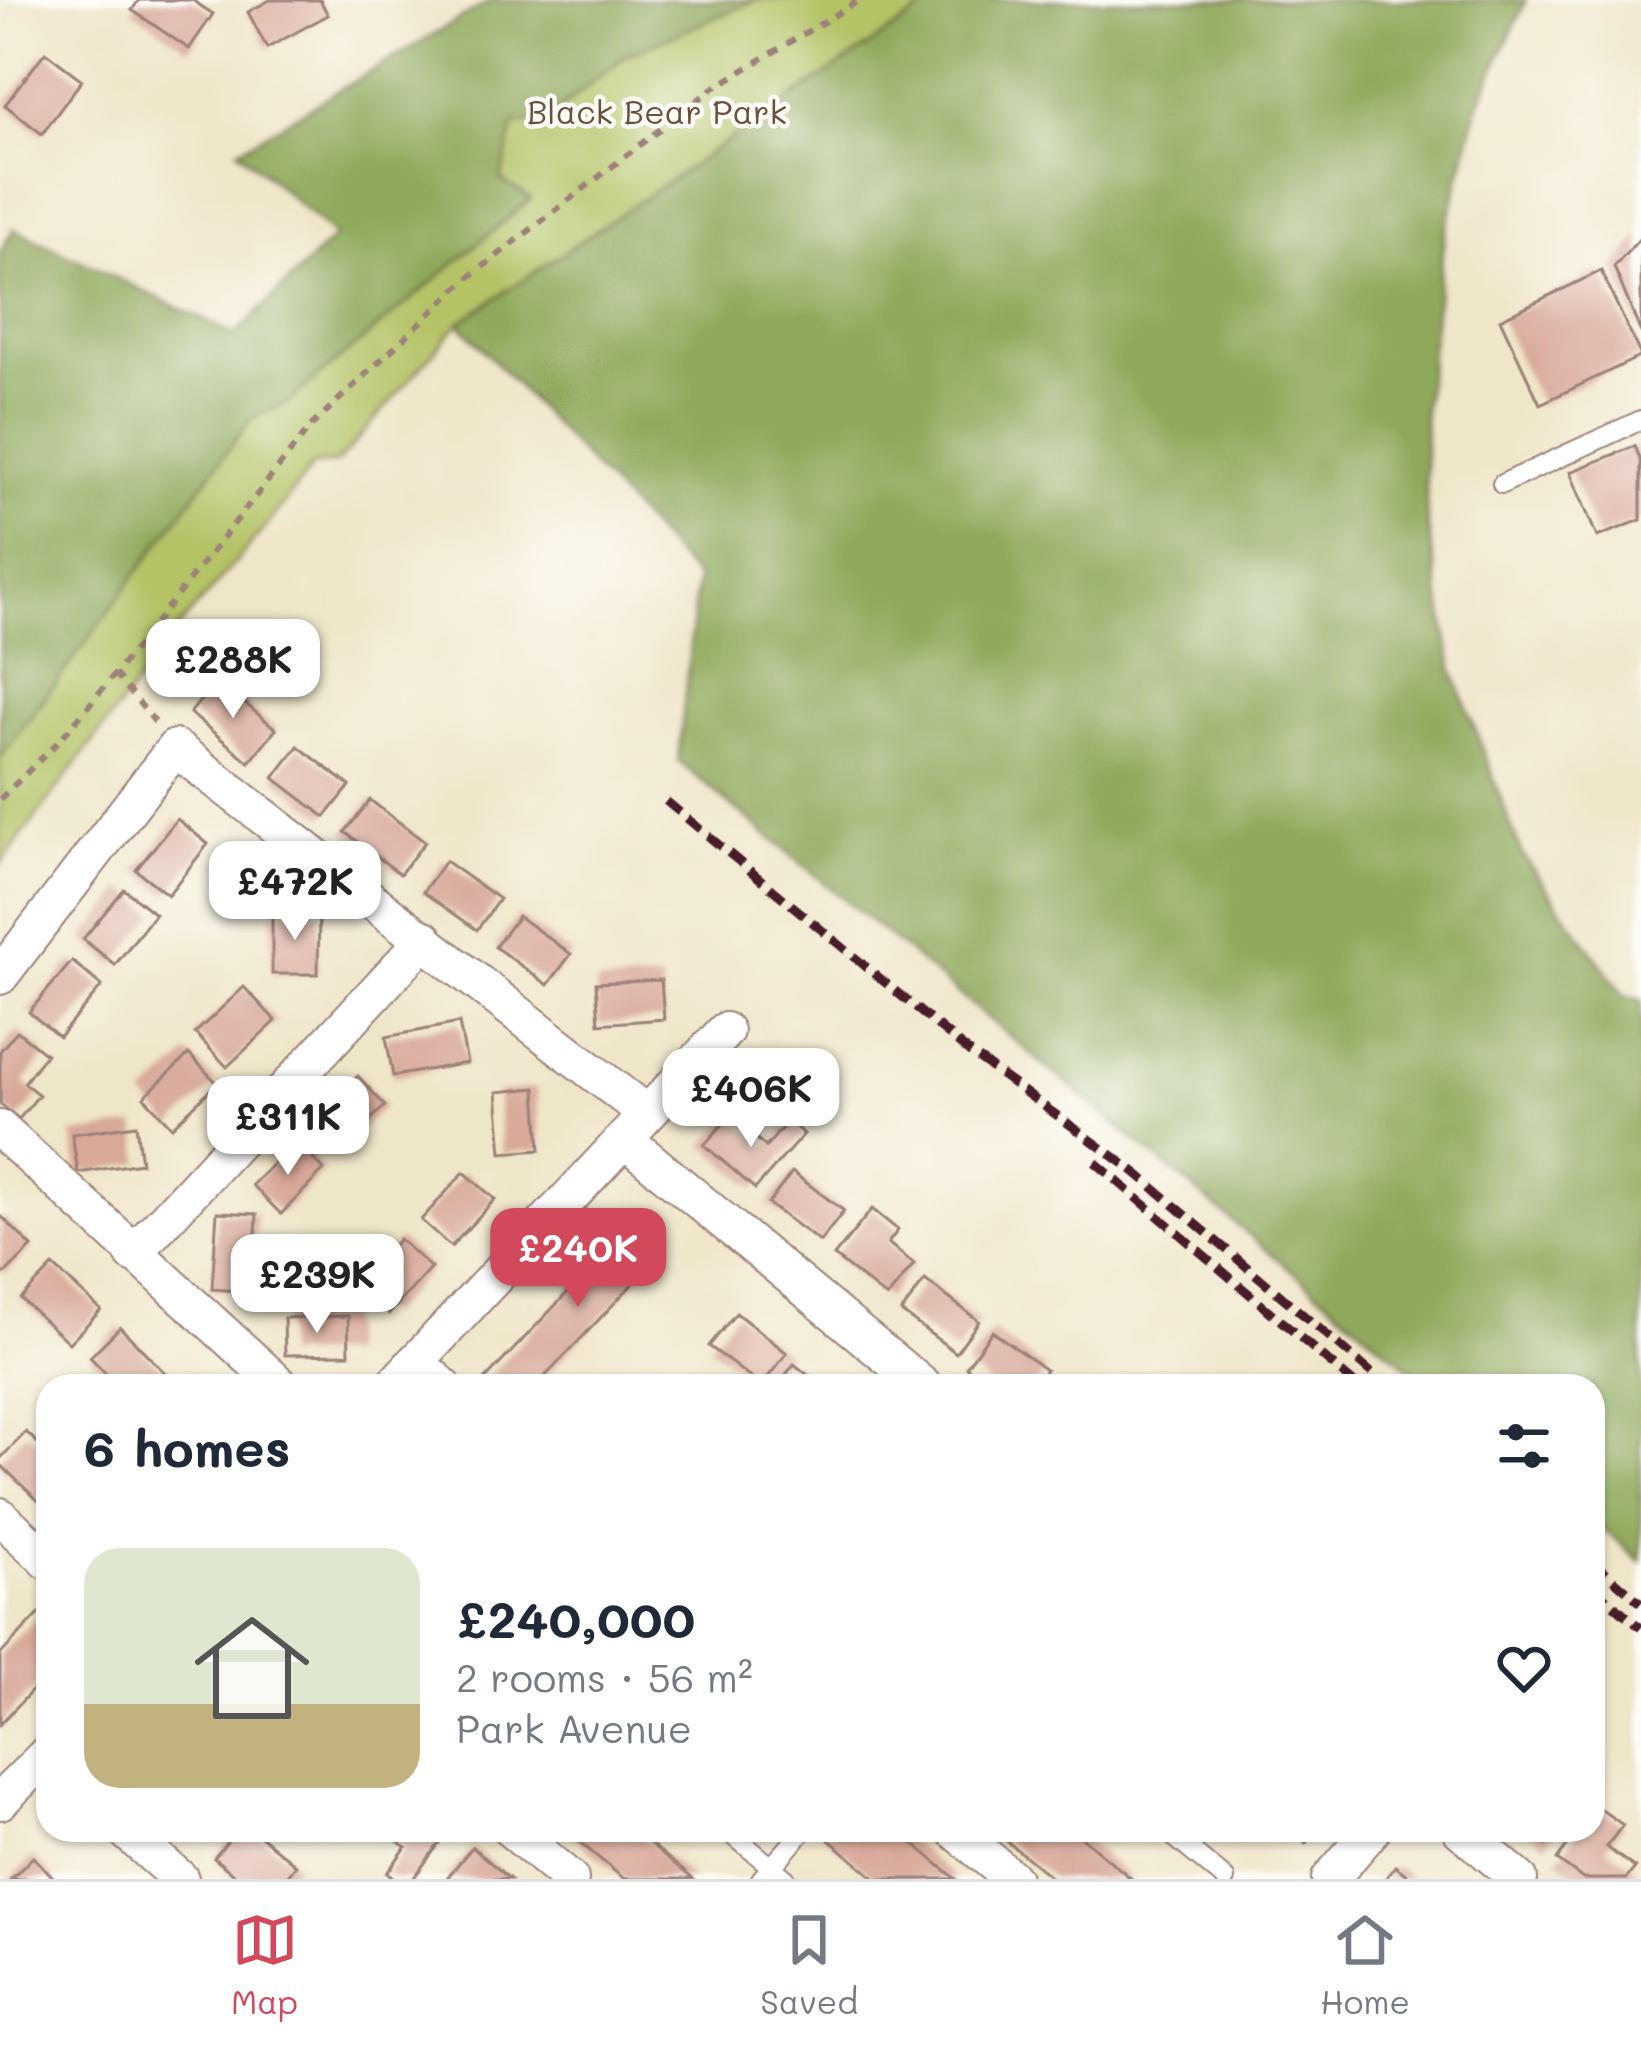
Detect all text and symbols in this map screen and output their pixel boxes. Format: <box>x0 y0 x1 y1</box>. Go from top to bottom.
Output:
park label: Black Bear Park <box>527 89 787 132</box>
pin: £288K <box>149 619 317 721</box>
text: £288K <box>173 632 293 683</box>
pin: £472K <box>211 841 379 943</box>
text: £472K <box>236 854 354 905</box>
pin: £406K <box>667 1048 835 1150</box>
text: £406K <box>689 1061 813 1112</box>
pin: £311K <box>204 1076 372 1178</box>
text: £311K <box>234 1089 342 1140</box>
pin: £240K <box>494 1208 662 1310</box>
text: £240K <box>517 1221 639 1272</box>
pin: £239K <box>233 1234 401 1336</box>
text: £239K <box>258 1247 376 1298</box>
text: 6 homes <box>84 1413 290 1480</box>
icon: filters <box>1491 1413 1557 1479</box>
text: £240,000 <box>456 1584 695 1651</box>
icon: home <box>180 1596 324 1740</box>
icon: heart <box>1491 1635 1557 1701</box>
text: 2 rooms · 56 m² <box>456 1651 753 1702</box>
text: Park Avenue <box>456 1702 692 1753</box>
tab: Map <box>231 1907 298 2022</box>
tab: Saved <box>760 1907 858 2022</box>
tab: Home <box>1320 1907 1410 2022</box>

